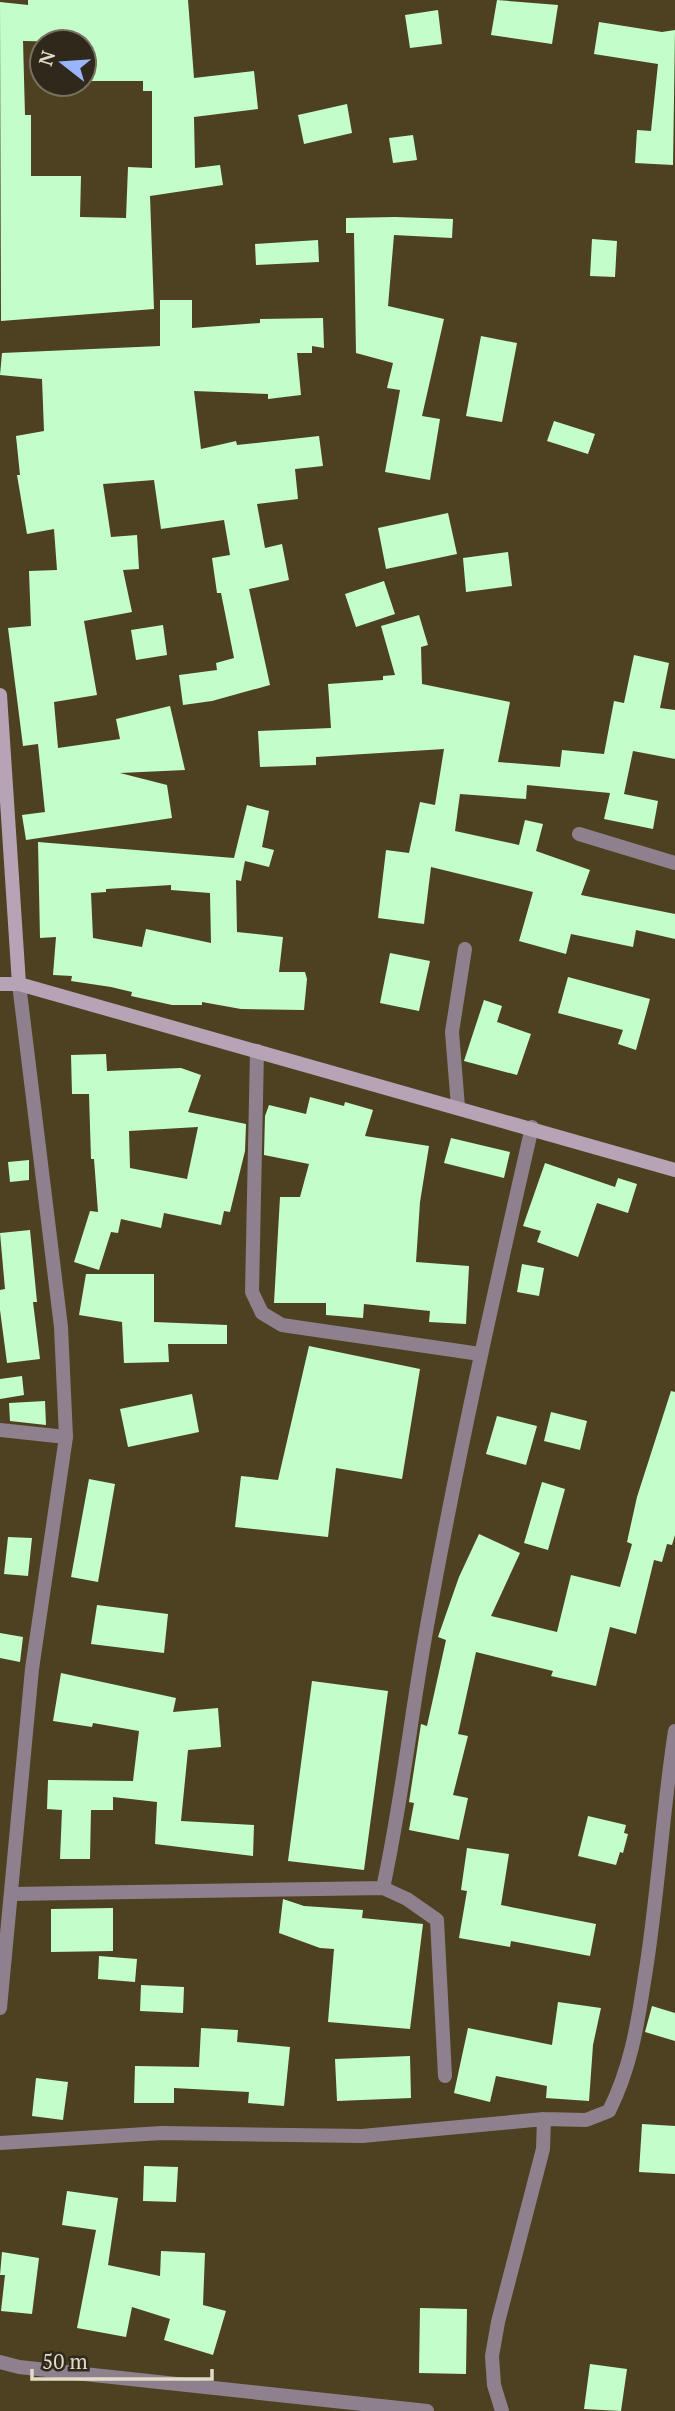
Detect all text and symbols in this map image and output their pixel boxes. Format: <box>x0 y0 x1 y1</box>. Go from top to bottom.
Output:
north arrow <box>28 28 98 98</box>
text: N <box>32 47 60 68</box>
scale bar <box>32 2338 212 2382</box>
text: 50 m <box>42 2347 88 2375</box>

